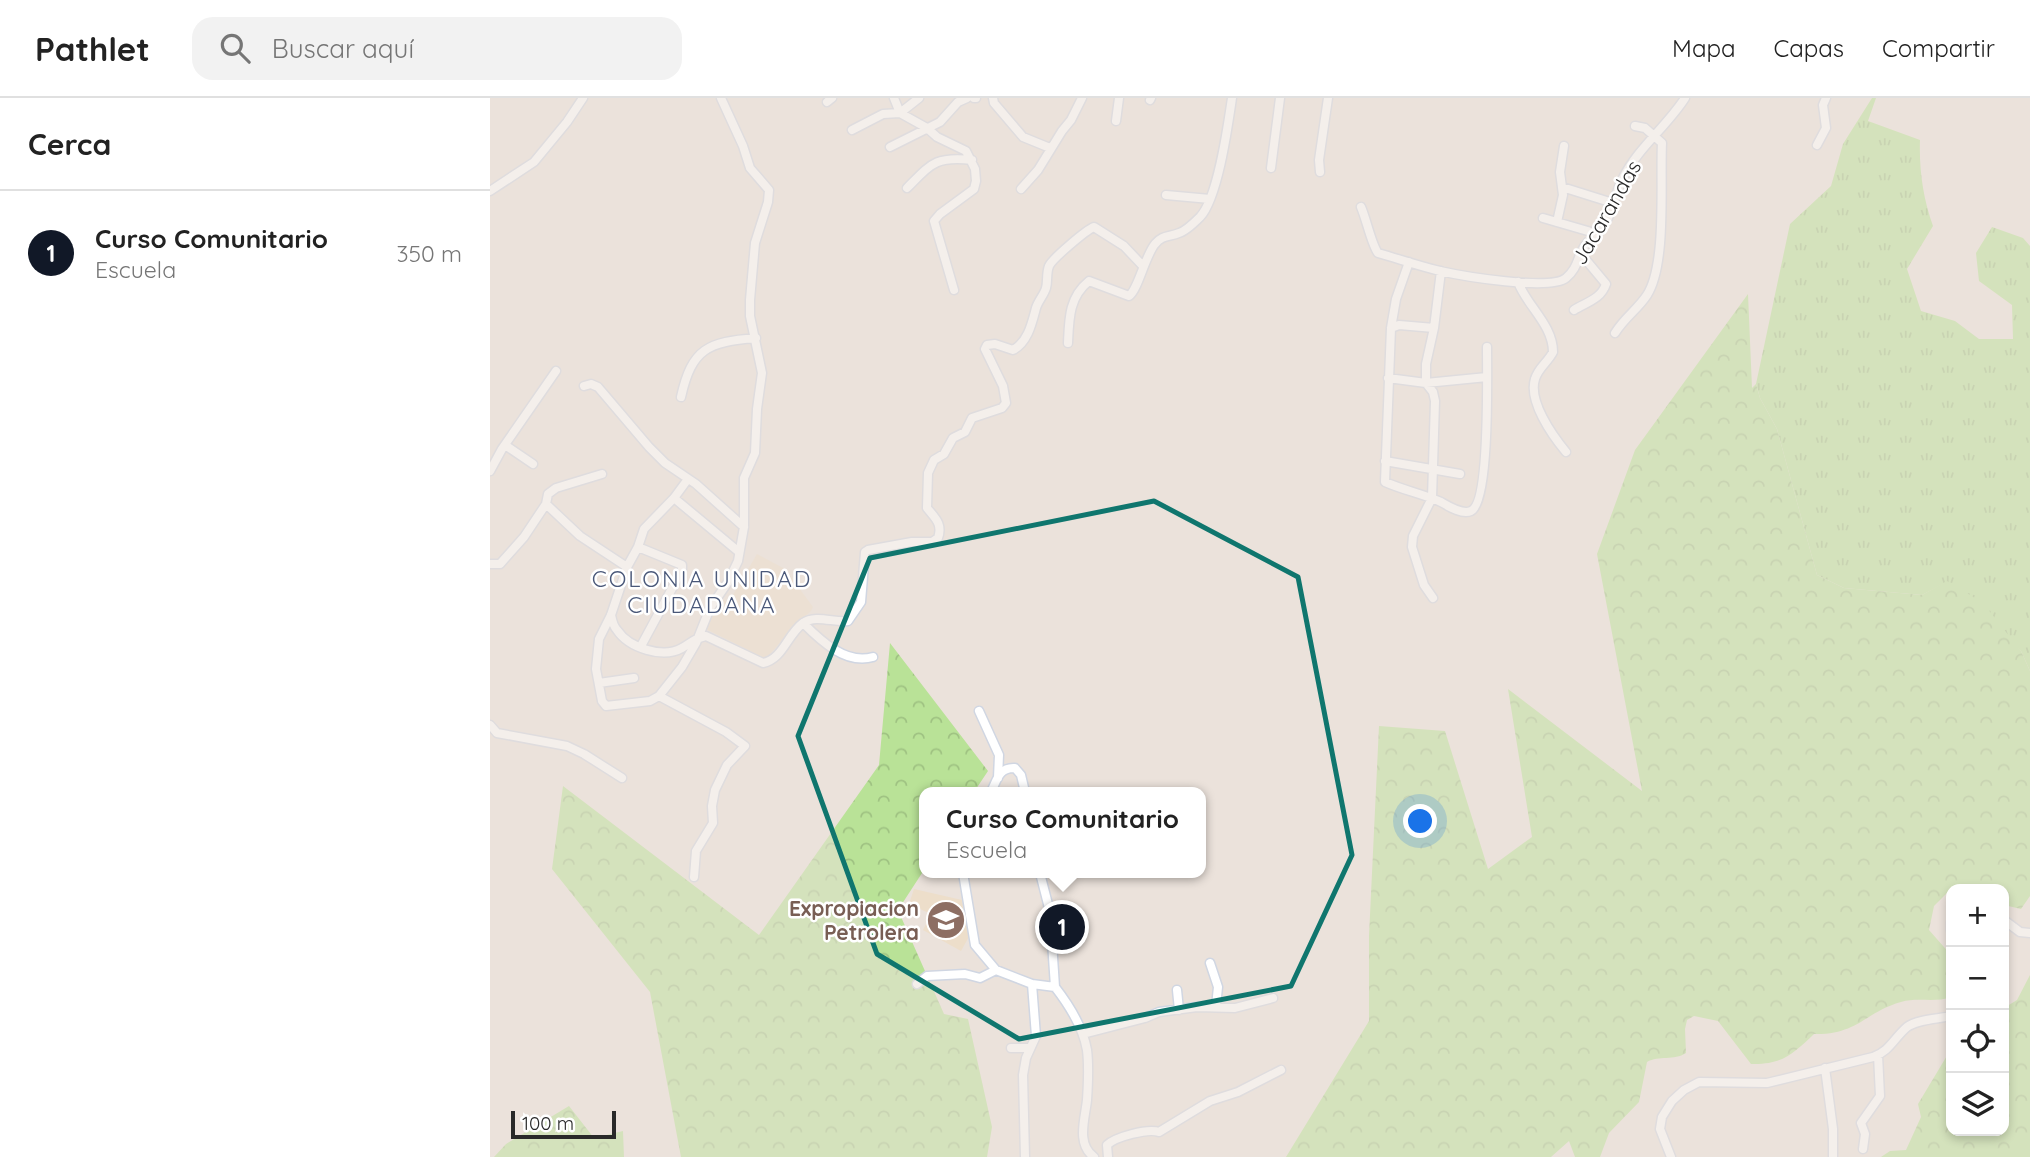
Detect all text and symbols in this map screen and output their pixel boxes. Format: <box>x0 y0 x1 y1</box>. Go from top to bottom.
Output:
search box <box>192 17 682 80</box>
text: Pathlet <box>35 28 150 69</box>
icon: search <box>216 29 254 67</box>
text: Buscar aquí <box>272 32 414 65</box>
text: Mapa <box>1672 33 1736 63</box>
text: Capas <box>1774 33 1844 63</box>
text: Compartir <box>1882 33 1995 63</box>
text: Cerca <box>28 125 111 163</box>
street label: Jacarandas <box>1566 155 1646 269</box>
text: Curso Comunitario <box>95 222 328 255</box>
text: 1 <box>47 239 55 268</box>
text: 350 m <box>396 239 462 268</box>
text: Escuela <box>95 255 176 284</box>
district label: COLONIA UNIDAD CIUDADANA <box>592 564 812 619</box>
popup <box>919 787 1206 878</box>
text: Curso Comunitario <box>946 802 1179 835</box>
your location <box>1403 804 1437 838</box>
text: Escuela <box>946 835 1027 864</box>
map controls <box>1946 884 2009 1136</box>
button: + <box>1946 884 2009 947</box>
place label: Expropiacion Petrolera <box>789 895 919 945</box>
school or university icon: Expropiacion Petrolera <box>925 899 967 941</box>
pin: 1 <box>1039 901 1085 953</box>
button: − <box>1946 947 2009 1010</box>
button: locate <box>1946 1010 2009 1073</box>
button: layers <box>1946 1073 2009 1136</box>
scale bar <box>511 1108 616 1140</box>
text: 100 m <box>522 1111 574 1135</box>

